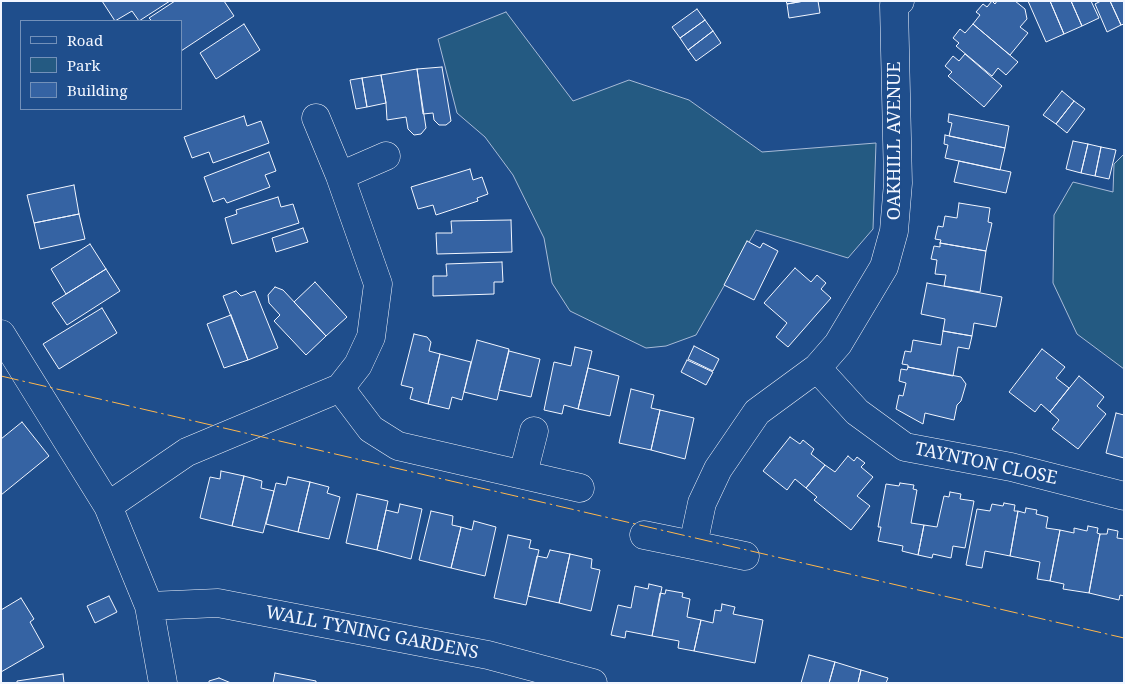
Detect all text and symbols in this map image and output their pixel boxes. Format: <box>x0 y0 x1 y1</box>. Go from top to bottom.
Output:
legend <box>20 20 182 110</box>
text: Road <box>67 30 103 50</box>
text: Park <box>67 55 100 75</box>
street label: OAKHILL AVENUE <box>884 62 906 220</box>
text: Building <box>67 80 128 100</box>
street label: TAYNTON CLOSE <box>913 438 1059 490</box>
street label: WALL TYNING GARDENS <box>264 602 480 664</box>

